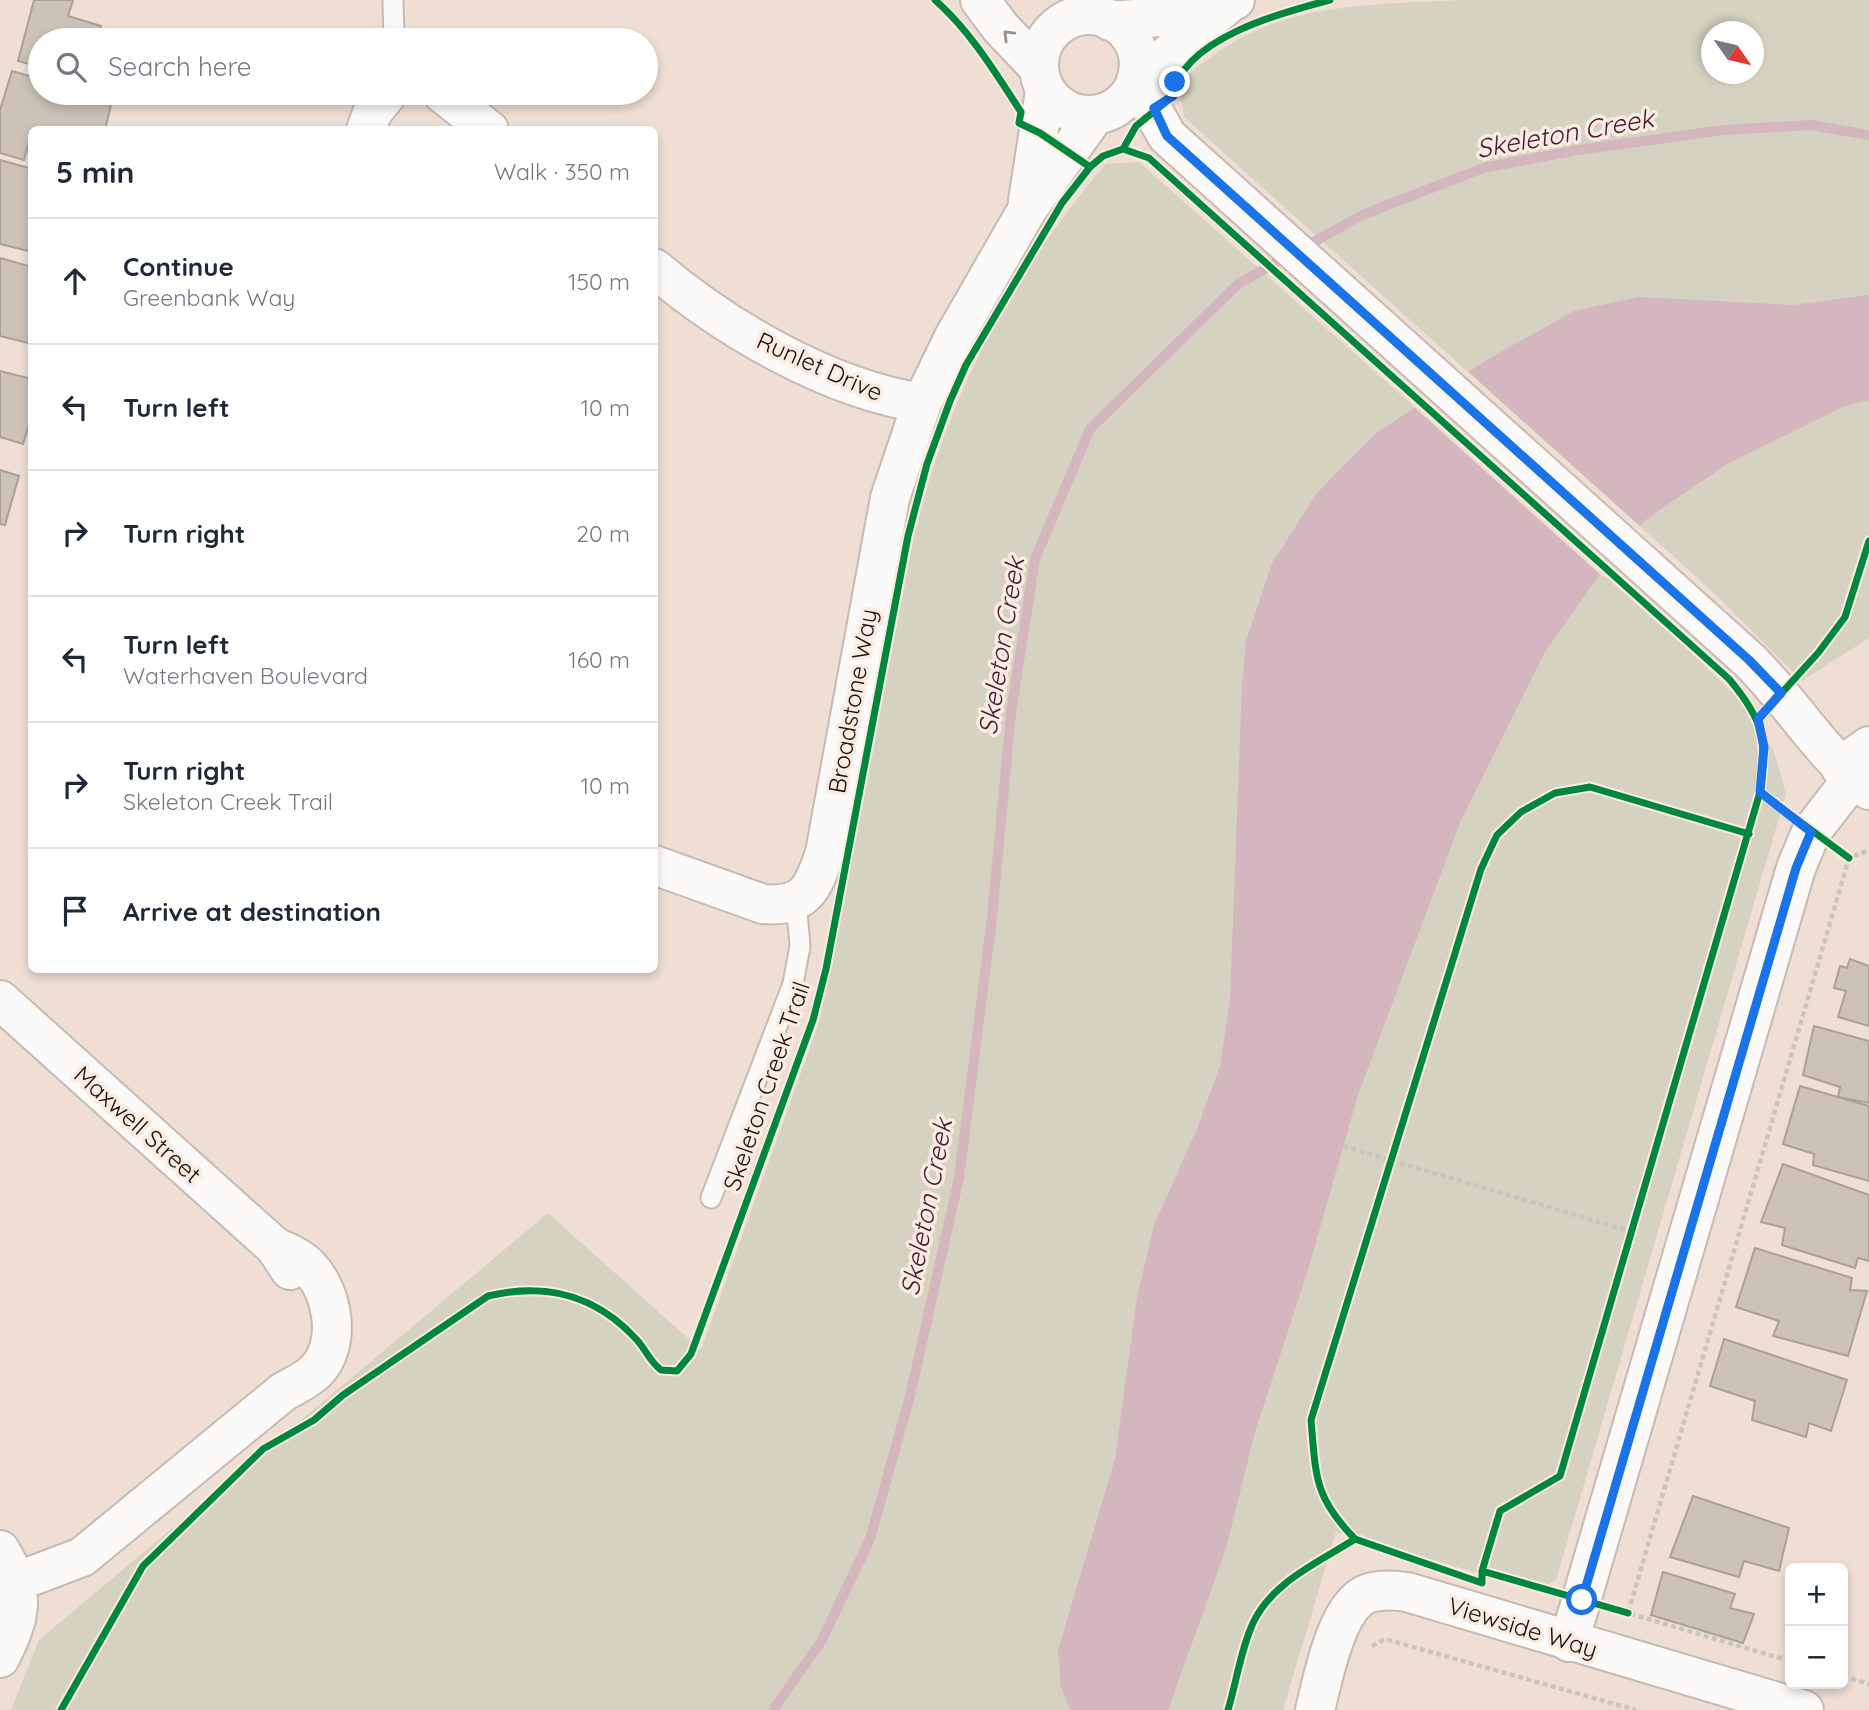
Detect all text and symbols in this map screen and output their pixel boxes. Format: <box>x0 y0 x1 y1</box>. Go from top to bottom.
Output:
north arrow <box>1701 21 1764 84</box>
search box <box>28 28 658 105</box>
one-way arrow <box>1004 30 1017 43</box>
icon: search <box>52 48 90 86</box>
text: Search here <box>108 50 252 83</box>
route end <box>1159 66 1190 97</box>
water label: Skeleton Creek <box>1474 101 1658 165</box>
text: 5 min <box>56 153 134 191</box>
text: Walk · 350 m <box>494 157 630 186</box>
text: Continue <box>123 250 234 283</box>
icon: ahead <box>56 262 94 300</box>
text: 150 m <box>568 267 630 296</box>
text: Greenbank Way <box>123 283 295 312</box>
street label: Runlet Drive <box>752 325 888 407</box>
icon: left <box>56 388 94 426</box>
text: Turn left <box>123 391 230 424</box>
text: 10 m <box>581 393 630 422</box>
icon: right <box>56 514 94 552</box>
text: Turn right <box>123 517 245 550</box>
text: 20 m <box>576 519 630 548</box>
water label: Skeleton Creek <box>971 553 1032 737</box>
street label: Broadstone Way <box>821 606 883 796</box>
text: Turn left <box>123 628 230 661</box>
icon: left <box>56 640 94 678</box>
text: 160 m <box>568 645 630 674</box>
text: Waterhaven Boulevard <box>123 661 368 690</box>
text: Turn right <box>123 754 245 787</box>
icon: right <box>56 766 94 804</box>
text: 10 m <box>581 771 630 800</box>
text: Skeleton Creek Trail <box>123 787 333 816</box>
icon: arrive <box>56 892 94 930</box>
text: Arrive at destination <box>123 895 381 928</box>
street label: Skeleton Creek Trail <box>716 977 816 1195</box>
street label: Maxwell Street <box>68 1059 208 1189</box>
water label: Skeleton Creek <box>893 1114 960 1298</box>
map controls <box>1785 1563 1848 1689</box>
button: + <box>1785 1563 1848 1626</box>
route start <box>1566 1584 1597 1615</box>
street label: Viewside Way <box>1445 1590 1601 1664</box>
button: − <box>1785 1626 1848 1689</box>

